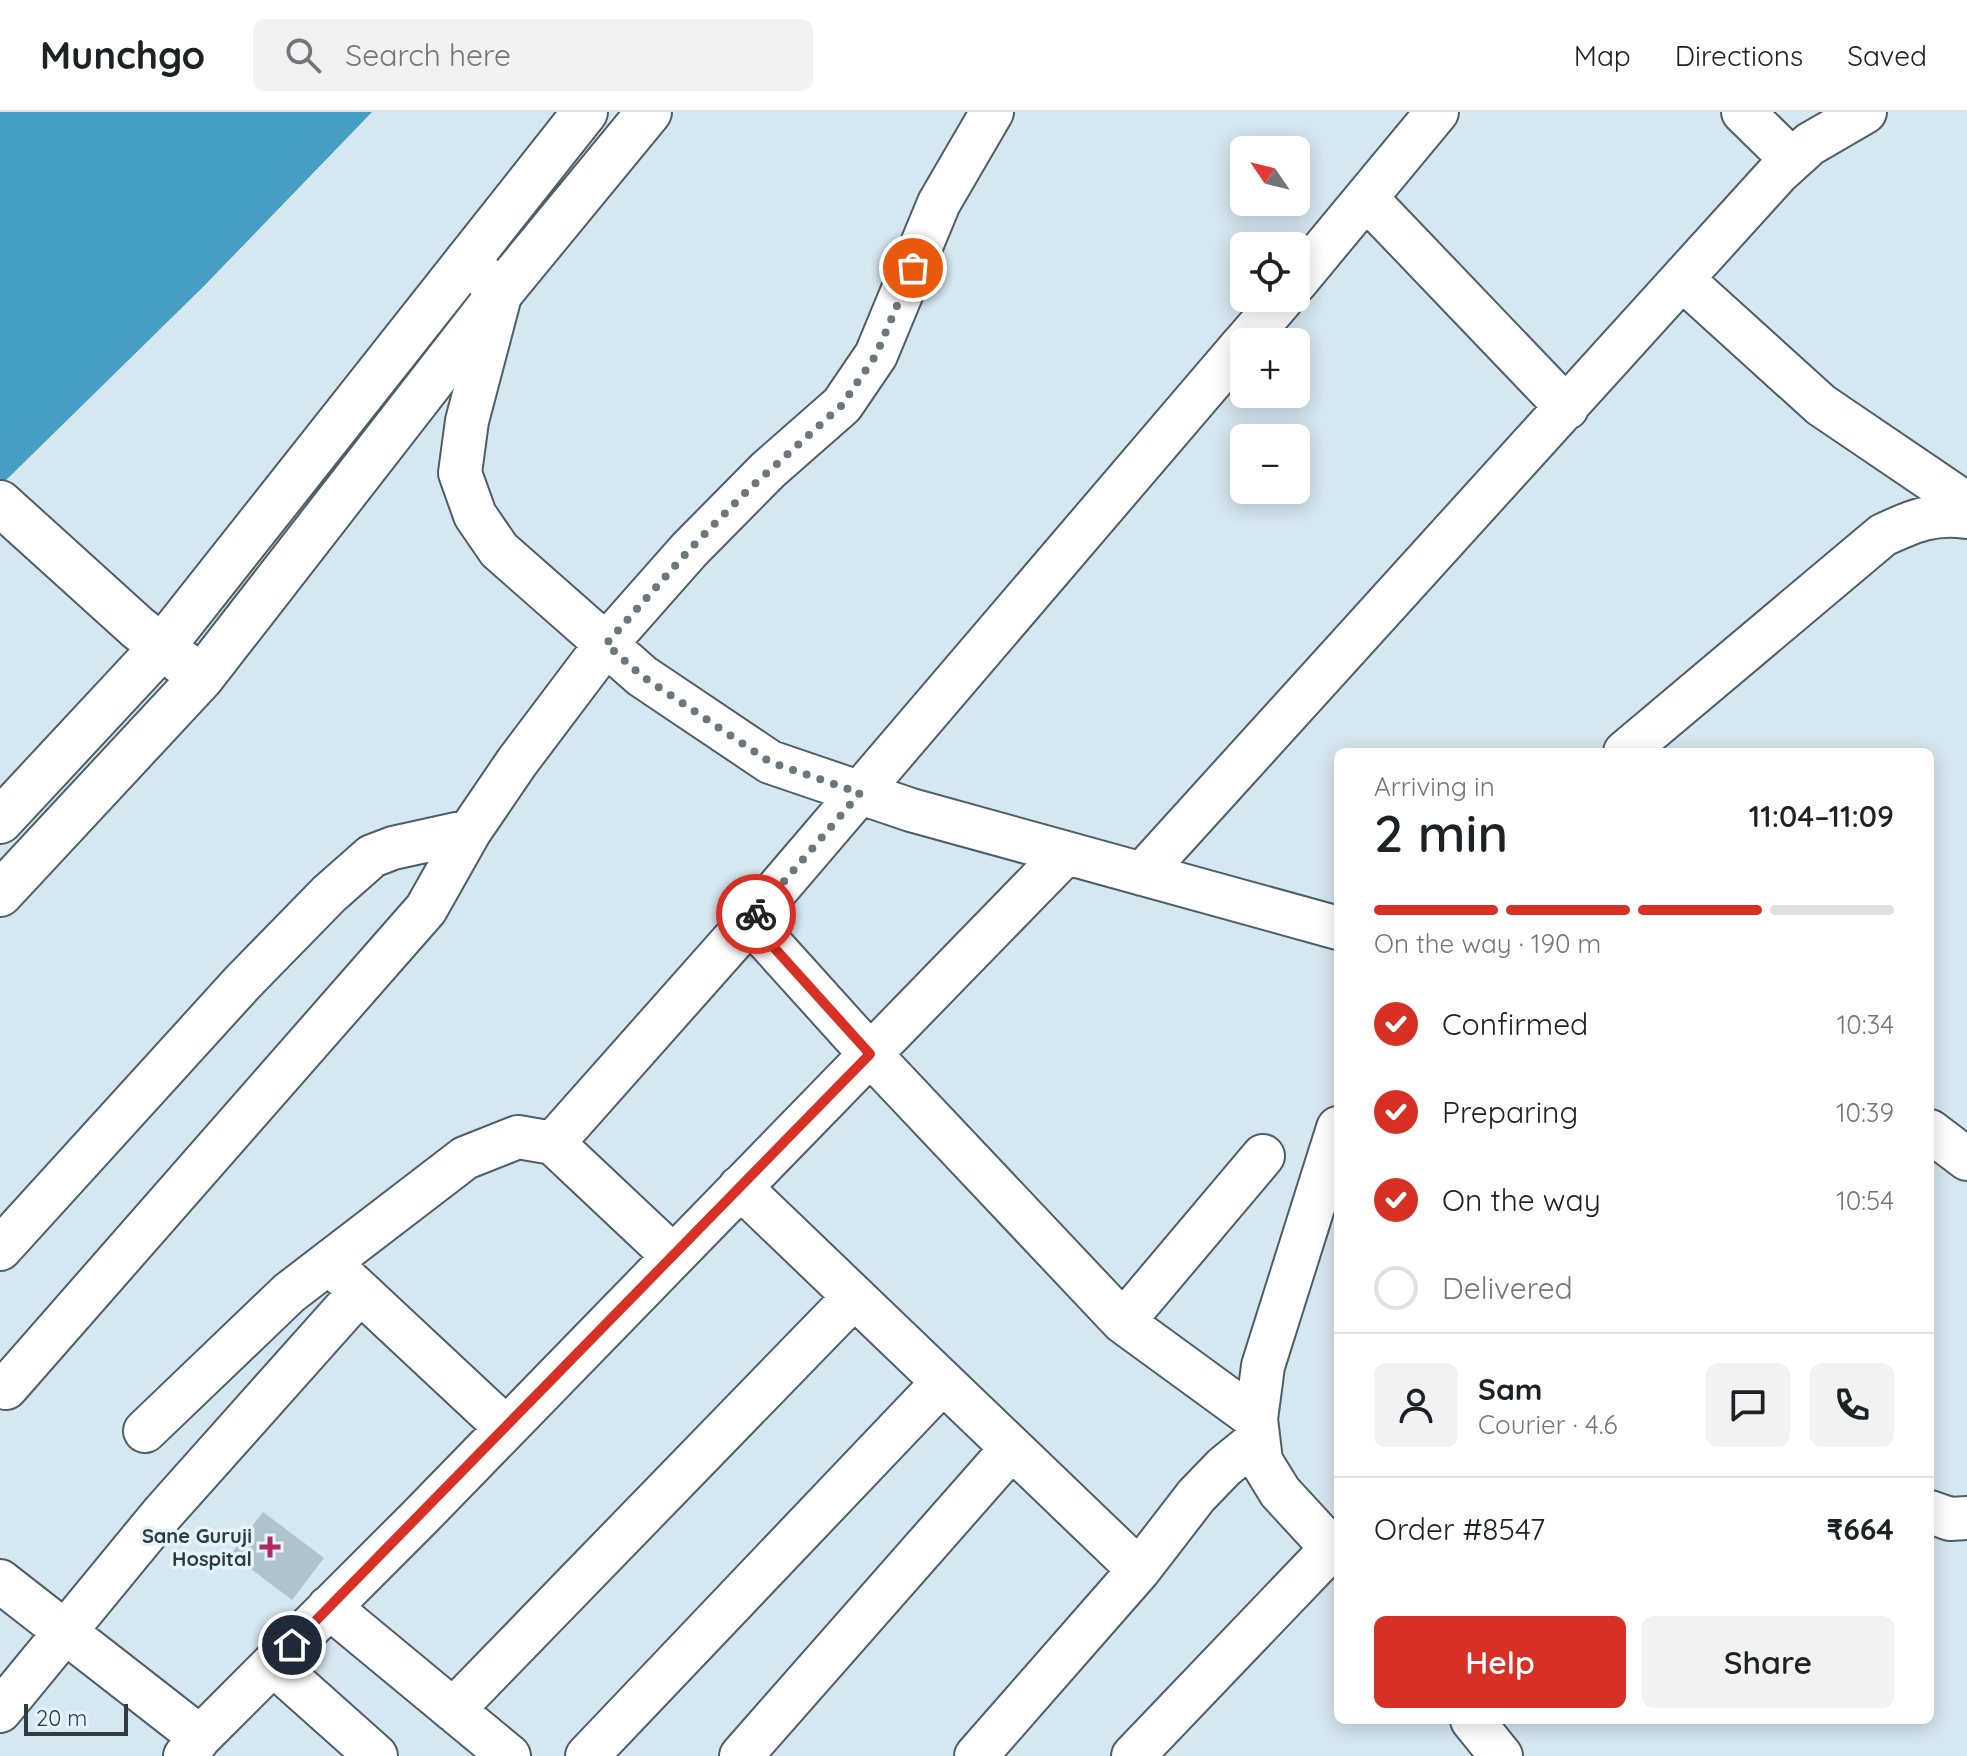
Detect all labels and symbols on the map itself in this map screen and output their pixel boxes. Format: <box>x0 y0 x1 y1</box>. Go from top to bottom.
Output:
north arrow <box>1230 136 1310 216</box>
pin <box>879 234 947 302</box>
courier <box>716 874 796 954</box>
place label: Sane Guruji Hospital <box>142 1523 252 1571</box>
marker: Sane Guruji Hospital <box>259 1536 281 1558</box>
pin <box>258 1611 326 1679</box>
scale bar <box>24 1700 128 1736</box>

